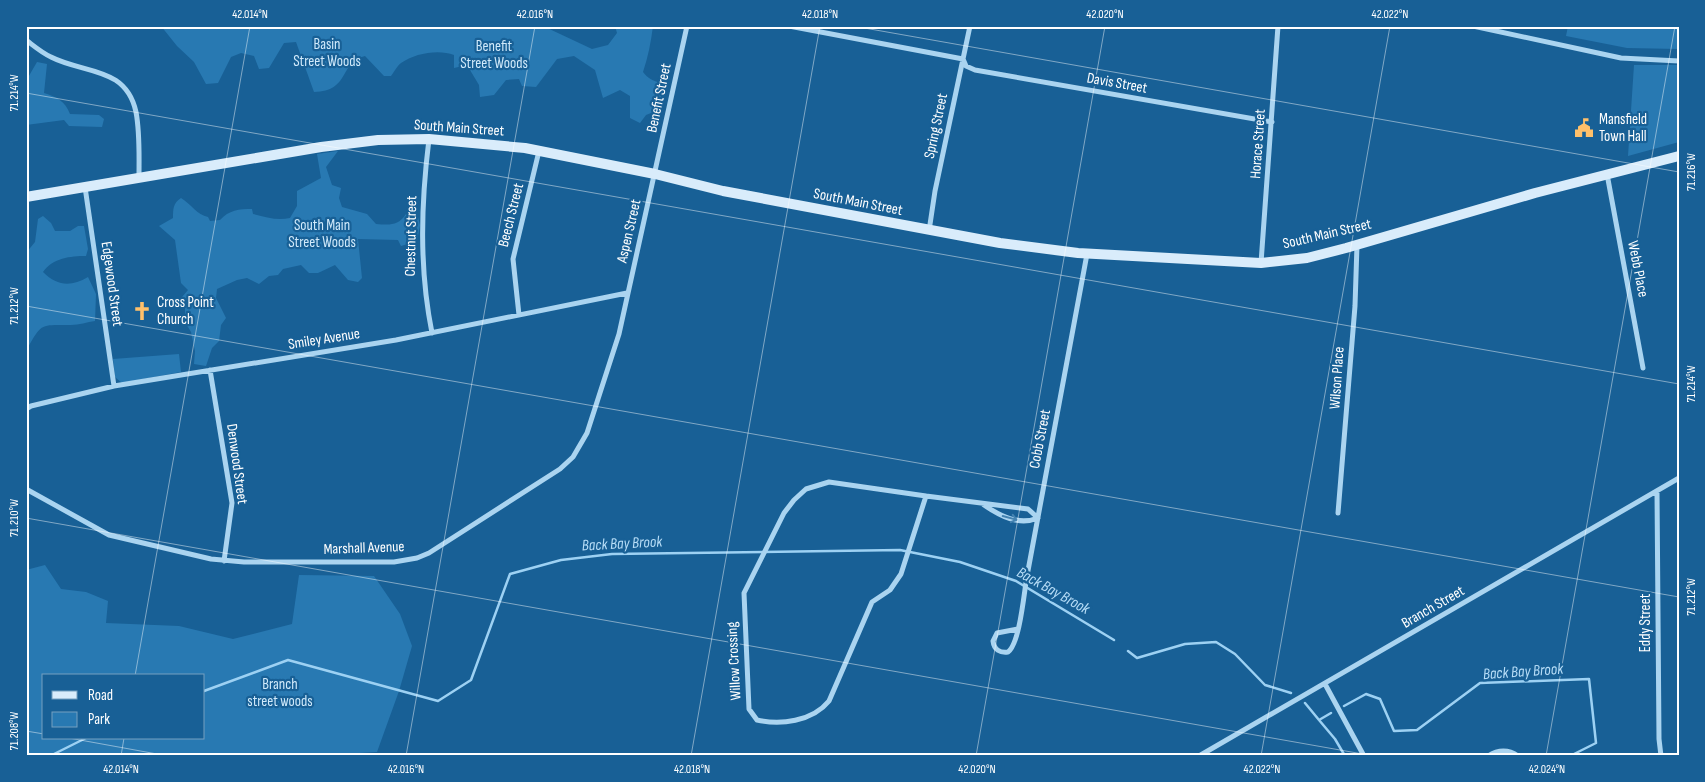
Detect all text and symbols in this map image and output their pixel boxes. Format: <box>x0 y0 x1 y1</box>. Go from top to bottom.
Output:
text: 42.014°N <box>232 7 268 22</box>
text: 42.016°N <box>517 7 553 22</box>
text: 42.018°N <box>802 7 838 22</box>
text: 42.020°N <box>1086 7 1124 22</box>
text: 42.022°N <box>1372 7 1408 22</box>
park label: Basin Street Woods <box>293 35 361 71</box>
park label: Benefit Street Woods <box>460 37 528 73</box>
street label: Benefit Street <box>642 61 676 134</box>
street label: Davis Street <box>1085 68 1149 98</box>
text: 71.214°W <box>7 74 22 112</box>
street label: Spring Street <box>920 91 952 160</box>
street label: Horace Street <box>1246 108 1270 179</box>
place label: Mansfield Town Hall <box>1599 110 1647 146</box>
street label: South Main Street <box>413 115 505 141</box>
public building icon: Mansfield Town Hall <box>1573 117 1595 139</box>
text: 71.216°W <box>1684 153 1699 191</box>
street label: Beech Street <box>494 181 528 249</box>
street label: South Main Street <box>812 184 905 220</box>
street label: Chestnut Street <box>401 195 421 277</box>
street label: Aspen Street <box>612 197 646 266</box>
street label: South Main Street <box>1281 215 1374 253</box>
park label: South Main Street Woods <box>288 216 356 252</box>
street label: Webb Place <box>1623 239 1653 299</box>
street label: Edgewood Street <box>97 240 127 328</box>
text: 71.212°W <box>7 287 22 325</box>
place label: Cross Point Church <box>157 293 214 329</box>
church icon: Cross Point Church <box>131 300 153 322</box>
street label: Smiley Avenue <box>287 324 361 354</box>
street label: Wilson Place <box>1325 346 1349 410</box>
text: 71.214°W <box>1684 365 1699 403</box>
street label: Cobb Street <box>1025 407 1055 470</box>
street label: Denwood Street <box>222 423 252 506</box>
text: 71.210°W <box>7 499 22 537</box>
one-way arrow <box>1001 514 1017 523</box>
water label: Back Bay Brook <box>581 532 664 556</box>
street label: Marshall Avenue <box>323 537 405 559</box>
water label: Back Bay Brook <box>1013 563 1094 619</box>
text: 71.212°W <box>1684 578 1699 616</box>
street label: Branch Street <box>1398 581 1468 633</box>
street label: Eddy Street <box>1636 593 1655 652</box>
street label: Willow Crossing <box>722 621 746 701</box>
water label: Back Bay Brook <box>1482 660 1565 684</box>
legend <box>42 674 205 740</box>
park label: Branch street woods <box>247 675 313 711</box>
text: Road <box>88 686 113 705</box>
text: Park <box>88 710 110 729</box>
text: 71.208°W <box>7 711 22 750</box>
text: 42.014°N <box>103 762 139 777</box>
text: 42.016°N <box>388 762 424 777</box>
text: 42.018°N <box>674 762 710 777</box>
text: 42.020°N <box>958 762 996 777</box>
text: 42.022°N <box>1244 762 1280 777</box>
text: 42.024°N <box>1529 762 1565 777</box>

